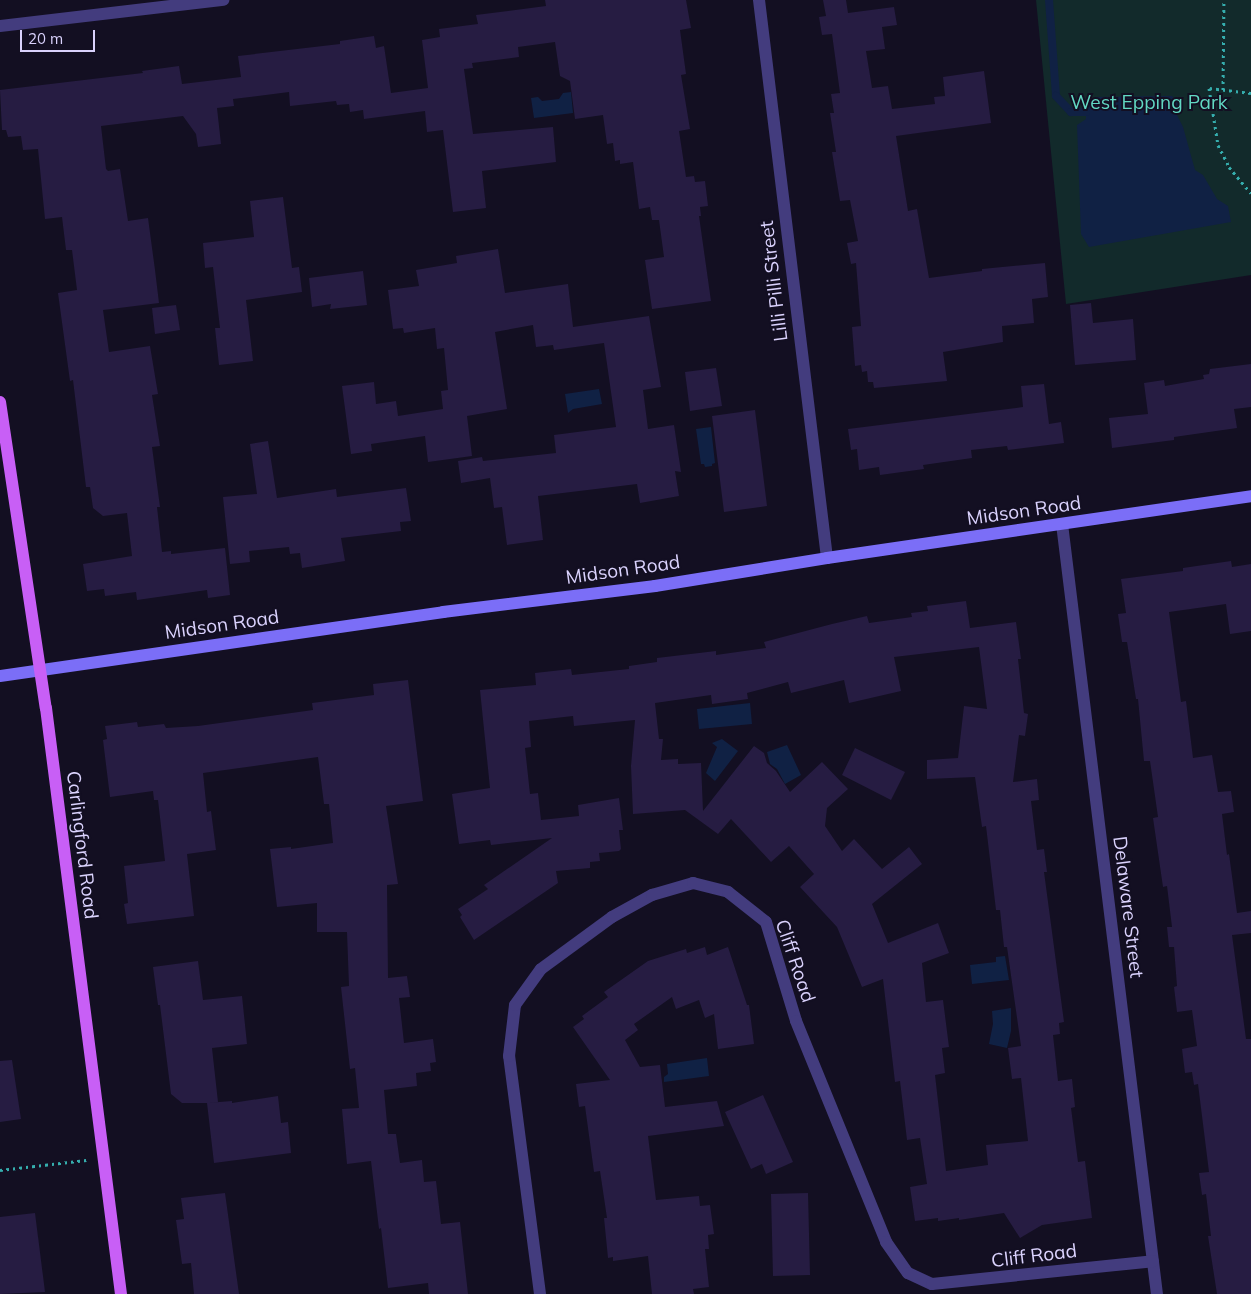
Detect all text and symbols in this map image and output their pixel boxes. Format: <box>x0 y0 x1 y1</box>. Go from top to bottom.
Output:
scale bar <box>22 20 98 52</box>
text: 20 m <box>28 29 63 48</box>
park label: West Epping Park <box>1070 92 1228 114</box>
street label: Lilli Pilli Street <box>755 219 793 343</box>
street label: Midson Road <box>965 492 1083 530</box>
street label: Midson Road <box>564 551 682 589</box>
street label: Midson Road <box>163 606 281 644</box>
street label: Carlingford Road <box>62 770 102 920</box>
street label: Delaware Street <box>1108 835 1148 979</box>
street label: Cliff Road <box>770 917 820 1005</box>
street label: Cliff Road <box>990 1239 1078 1273</box>

